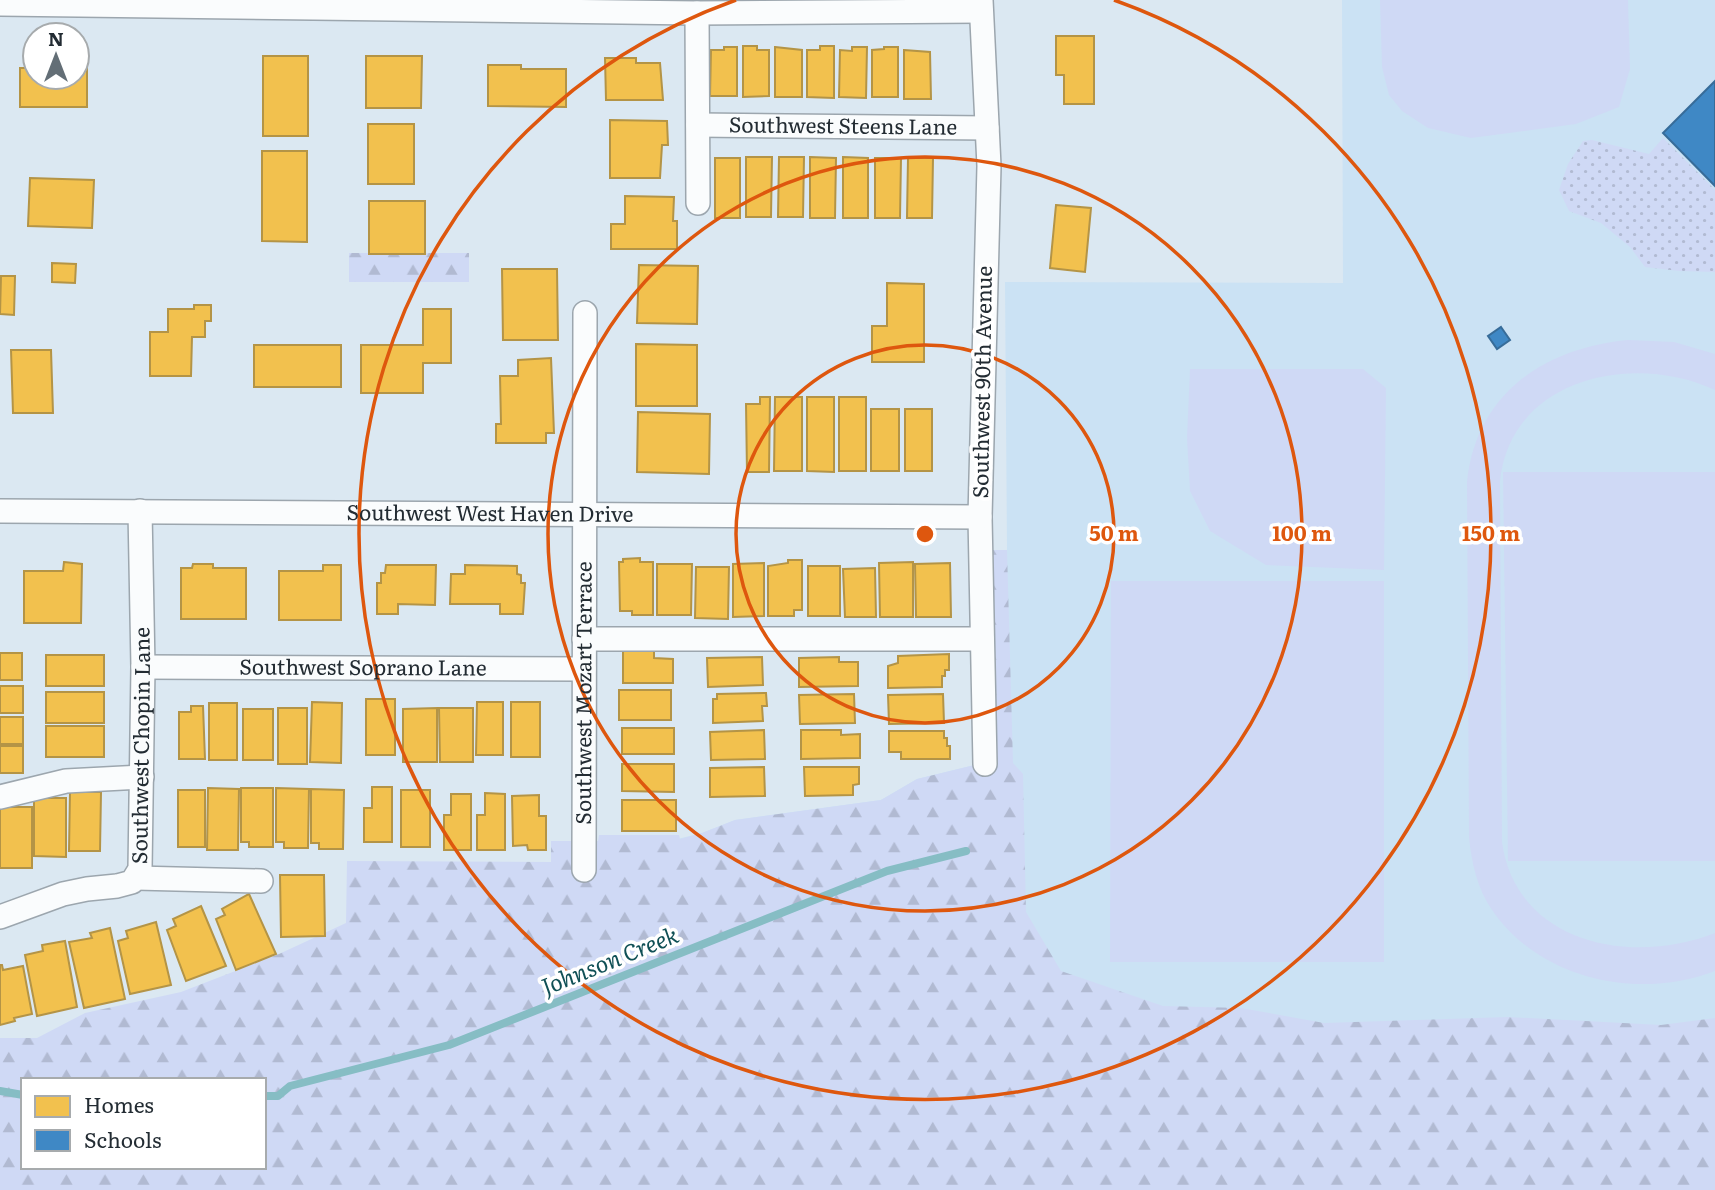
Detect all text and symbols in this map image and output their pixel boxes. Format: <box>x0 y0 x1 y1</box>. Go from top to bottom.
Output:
north arrow <box>21 21 91 91</box>
text: N <box>48 24 64 52</box>
street label: Southwest Steens Lane <box>729 107 957 141</box>
street label: Southwest 90th Avenue <box>963 265 998 499</box>
street label: Southwest West Haven Drive <box>346 495 634 528</box>
text: 50 m <box>1089 516 1139 547</box>
text: 100 m <box>1272 516 1332 547</box>
text: 150 m <box>1462 516 1520 547</box>
centre of rings <box>913 522 937 546</box>
street label: Southwest Mozart Terrace <box>566 561 598 825</box>
street label: Southwest Chopin Lane <box>122 627 156 864</box>
street label: Southwest Soprano Lane <box>239 649 487 682</box>
water label: Johnson Creek <box>536 916 683 1002</box>
legend <box>21 1078 266 1169</box>
text: Homes <box>84 1088 154 1119</box>
text: Schools <box>84 1123 162 1154</box>

